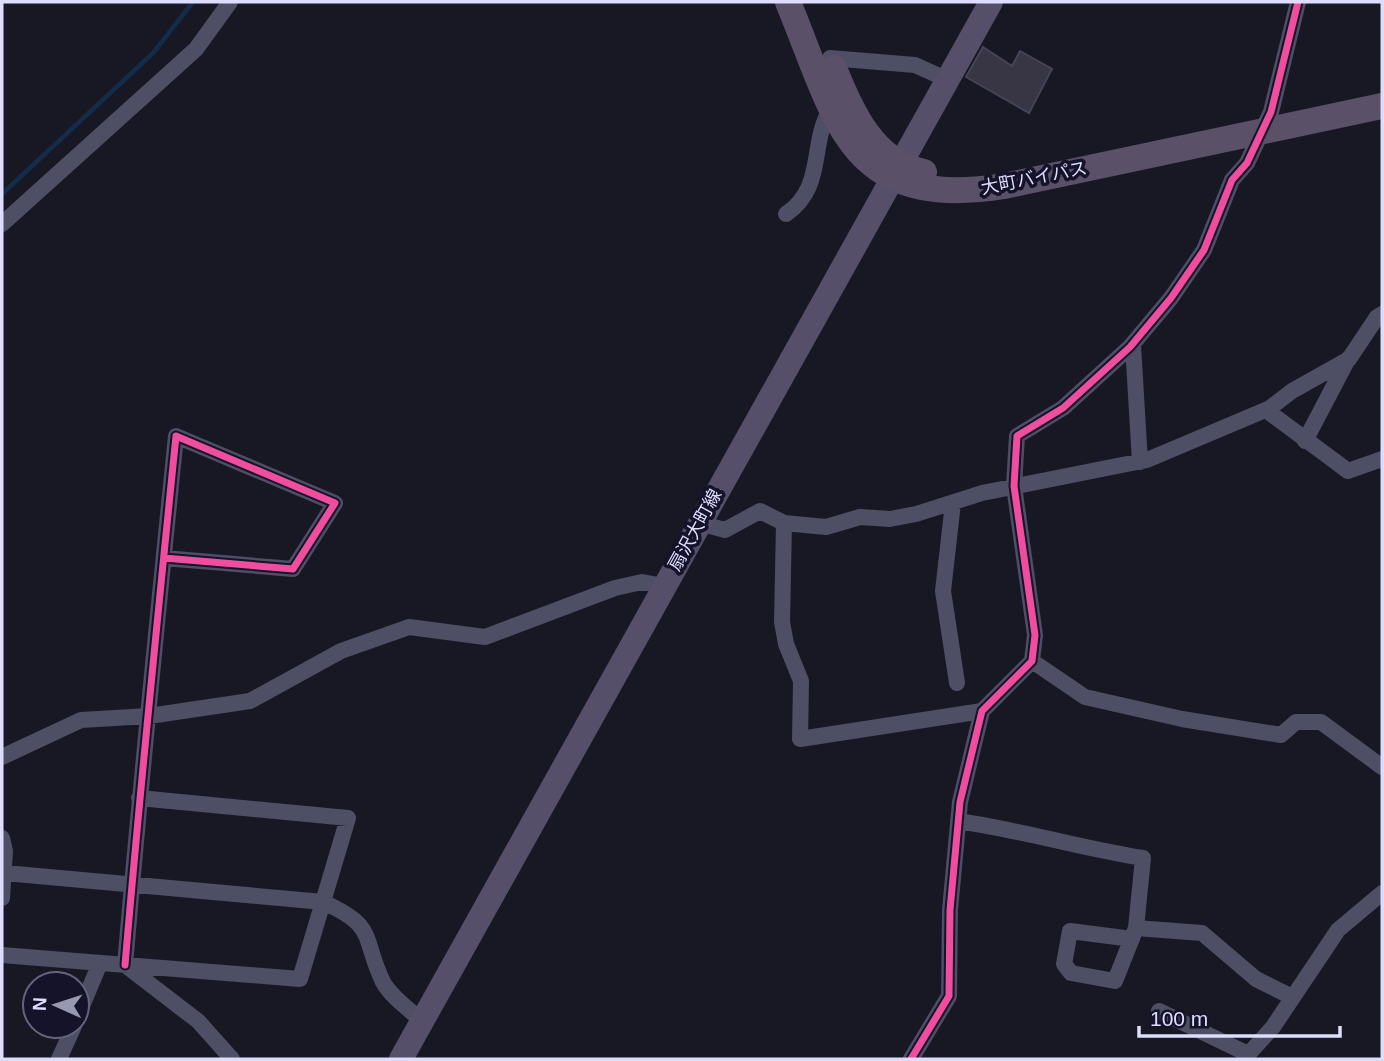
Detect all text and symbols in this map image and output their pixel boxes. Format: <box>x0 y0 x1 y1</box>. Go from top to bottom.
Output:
street label: 大町バイパス <box>979 158 1089 198</box>
street label: 扇沢大町線 <box>664 486 726 574</box>
north arrow <box>21 970 91 1040</box>
scale bar <box>1139 995 1340 1038</box>
text: N <box>29 997 50 1012</box>
text: 100 m <box>1150 1007 1208 1030</box>

